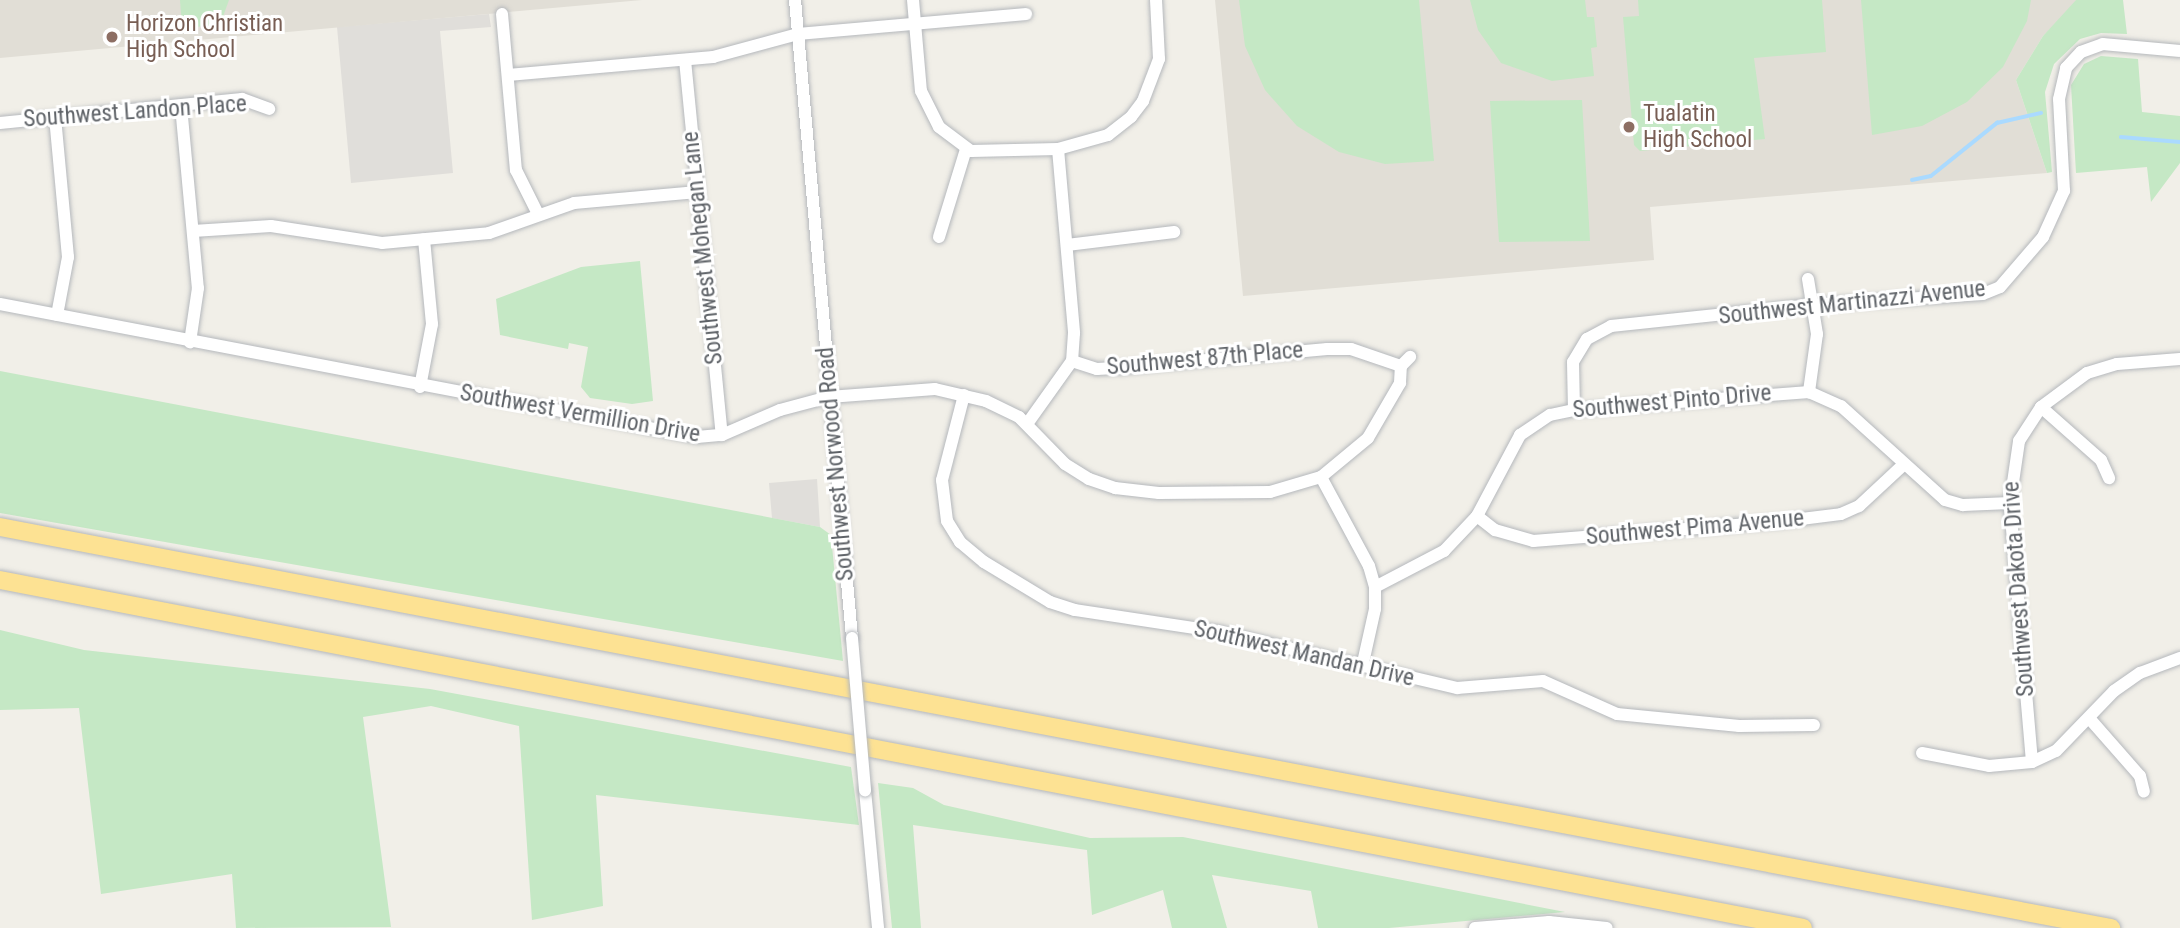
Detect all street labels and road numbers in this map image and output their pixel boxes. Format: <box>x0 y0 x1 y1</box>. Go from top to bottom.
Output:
street label: Southwest Landon Place <box>22 90 248 134</box>
street label: Southwest Mohegan Lane <box>677 130 729 366</box>
street label: Southwest Martinazzi Avenue <box>1717 275 1987 331</box>
street label: Southwest 87th Place <box>1106 337 1304 381</box>
street label: Southwest Norwood Road <box>812 346 860 582</box>
street label: Southwest Vermillion Drive <box>458 379 702 449</box>
street label: Southwest Pinto Drive <box>1572 380 1772 424</box>
street label: Southwest Dakota Drive <box>1998 480 2040 698</box>
street label: Southwest Pima Avenue <box>1585 505 1805 551</box>
street label: Southwest Mandan Drive <box>1191 615 1417 693</box>

